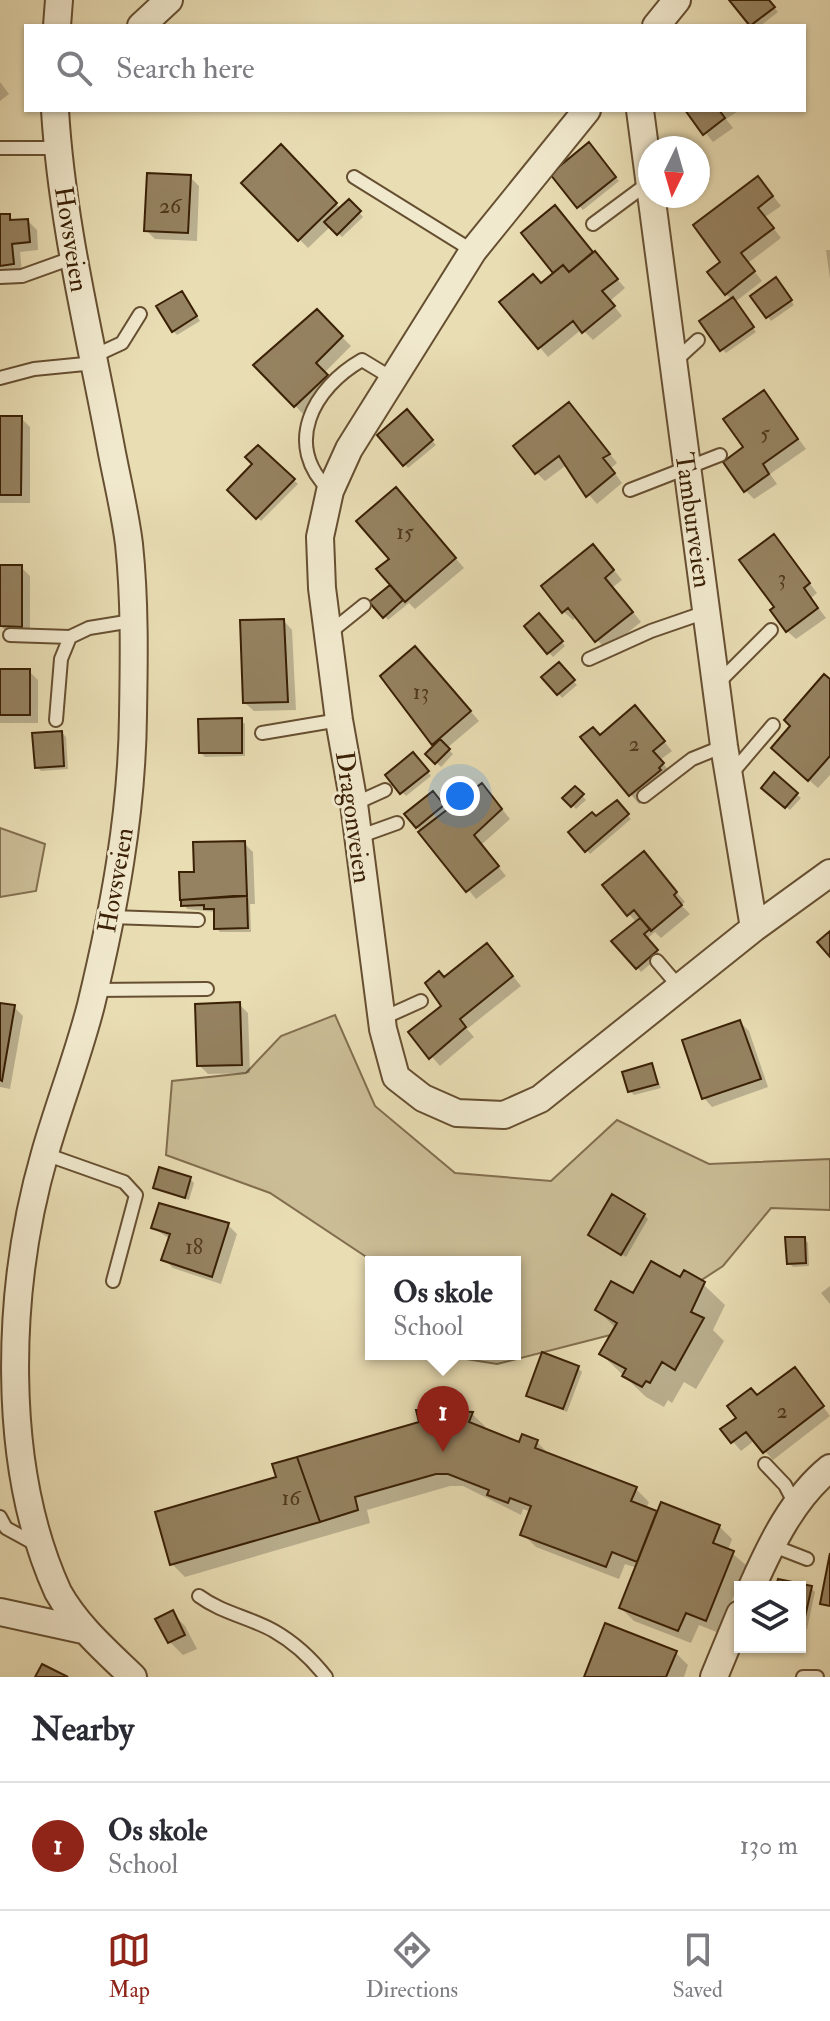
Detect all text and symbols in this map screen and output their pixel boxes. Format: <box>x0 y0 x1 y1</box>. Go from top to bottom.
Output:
search box <box>24 24 806 112</box>
icon: search <box>52 46 96 90</box>
text: Search here <box>116 50 255 87</box>
north arrow <box>638 136 710 208</box>
street label: Hovsveien <box>47 184 95 294</box>
house number: 26 <box>159 192 183 220</box>
house number: 5 <box>760 419 770 447</box>
street label: Tamburveien <box>668 451 718 590</box>
house number: 15 <box>396 518 414 546</box>
house number: 3 <box>778 564 786 592</box>
house number: 13 <box>413 678 429 706</box>
house number: 2 <box>628 730 640 758</box>
street label: Dragonveien <box>328 749 378 885</box>
your location <box>440 776 480 816</box>
street label: Hovsveien <box>91 825 141 935</box>
house number: 18 <box>185 1233 203 1261</box>
popup <box>365 1256 521 1360</box>
text: Os skole <box>393 1274 493 1311</box>
text: School <box>393 1311 463 1343</box>
pin: 1 <box>417 1386 469 1452</box>
house number: 2 <box>776 1397 788 1425</box>
house number: 16 <box>282 1484 302 1512</box>
map controls <box>734 1581 806 1653</box>
button: layers <box>734 1581 806 1653</box>
text: Nearby <box>32 1708 134 1751</box>
text: Os skole <box>108 1812 208 1849</box>
text: 1 <box>53 1830 63 1862</box>
text: 130 m <box>740 1830 798 1862</box>
text: School <box>108 1849 178 1881</box>
tab: Map <box>107 1928 151 2004</box>
tab: Directions <box>366 1928 458 2004</box>
tab: Saved <box>673 1928 723 2004</box>

